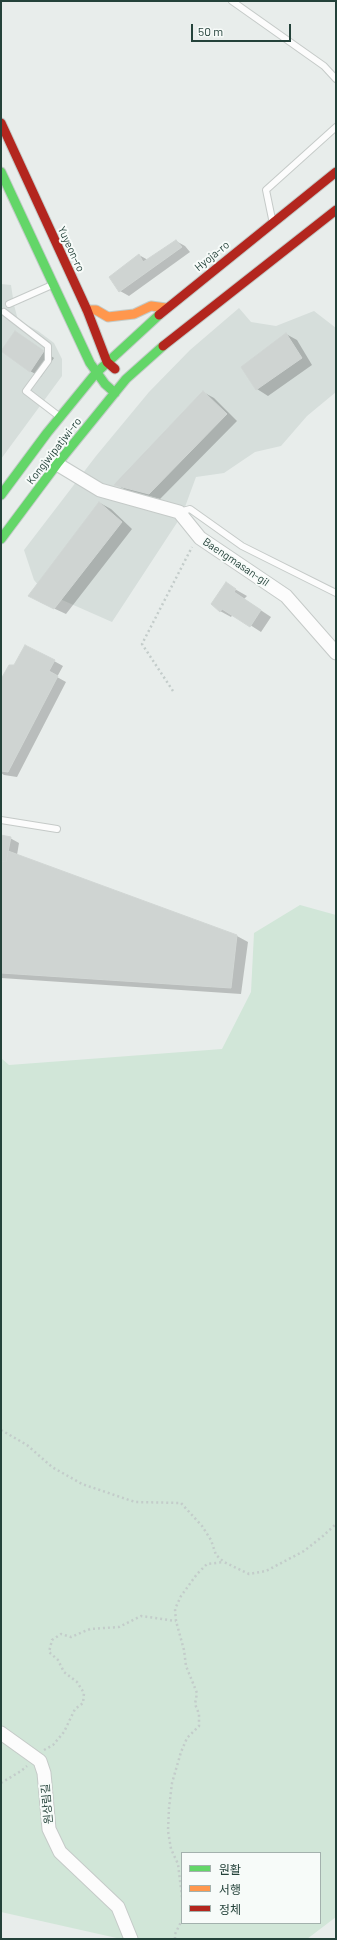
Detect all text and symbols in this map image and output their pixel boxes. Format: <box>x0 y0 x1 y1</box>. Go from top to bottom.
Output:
scale bar <box>193 16 293 42</box>
text: 50 m <box>198 24 223 38</box>
street label: Yuyeon-ro <box>55 224 87 274</box>
street label: Hyoja-ro <box>192 238 232 274</box>
street label: Kongjwipatjwi-ro <box>24 415 84 487</box>
street label: Baengmasan-gil <box>200 535 272 589</box>
street label: 원상림길 <box>39 1783 55 1825</box>
legend <box>181 1852 321 1924</box>
text: 원활 <box>219 1862 241 1876</box>
text: 서행 <box>219 1882 241 1896</box>
text: 정체 <box>219 1902 241 1916</box>

